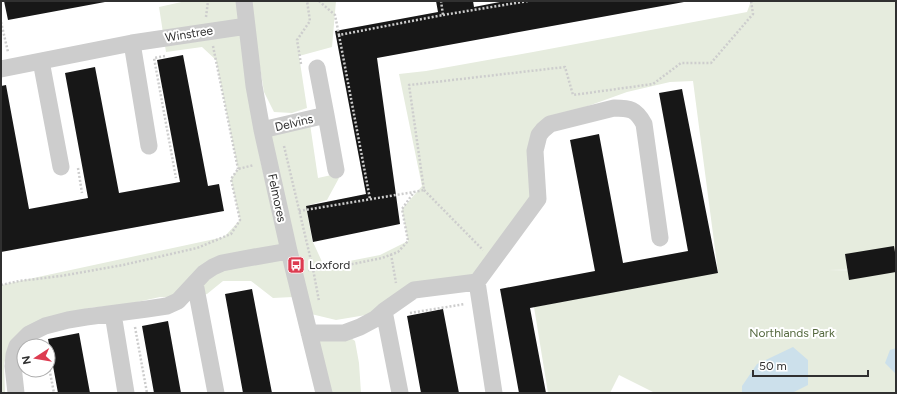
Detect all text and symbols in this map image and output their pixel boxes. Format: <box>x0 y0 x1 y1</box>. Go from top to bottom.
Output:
street label: Winstree <box>164 23 214 45</box>
street label: Delvins <box>274 112 315 134</box>
street label: Felmores <box>265 173 289 224</box>
bus stop icon: Loxford <box>286 255 306 275</box>
place label: Loxford <box>309 258 350 272</box>
park label: Northlands Park <box>749 326 835 340</box>
north arrow <box>16 338 56 378</box>
scale bar <box>753 352 868 378</box>
text: N <box>19 354 34 365</box>
text: 50 m <box>759 359 787 373</box>

